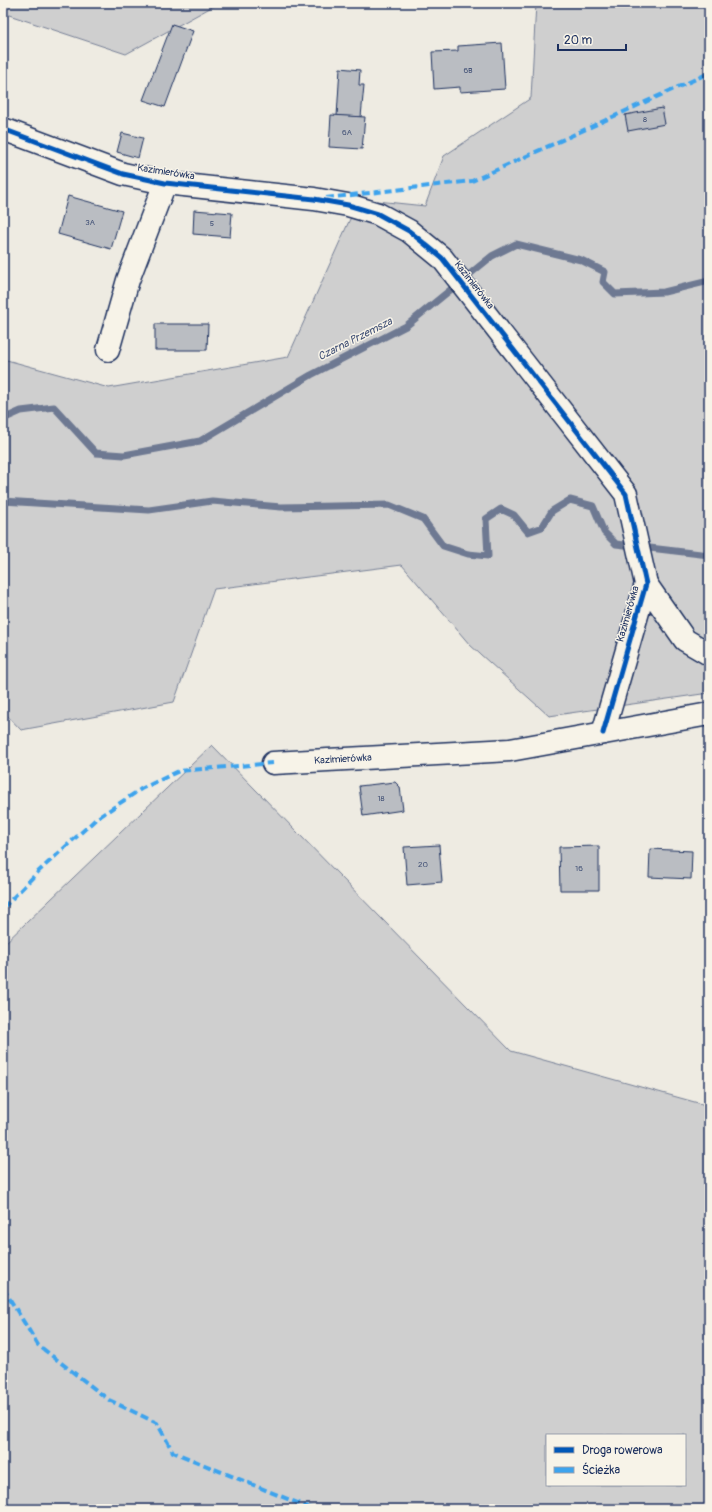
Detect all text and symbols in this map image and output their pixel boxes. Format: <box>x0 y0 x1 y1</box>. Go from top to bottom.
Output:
scale bar <box>558 26 626 52</box>
text: 20 m <box>564 33 593 48</box>
house number: 6B <box>463 66 473 75</box>
house number: 8 <box>643 115 647 124</box>
house number: 6A <box>342 128 352 137</box>
street label: Kazimierówka <box>137 162 196 182</box>
house number: 3A <box>85 218 95 227</box>
house number: 5 <box>210 219 214 228</box>
street label: Kazimierówka <box>452 259 497 312</box>
water label: Czarna Przemsza <box>316 314 395 363</box>
street label: Kazimierówka <box>614 584 642 643</box>
street label: Kazimierówka <box>314 752 372 767</box>
house number: 18 <box>377 794 385 803</box>
house number: 20 <box>418 860 429 869</box>
house number: 16 <box>575 864 583 873</box>
legend <box>546 1434 686 1486</box>
text: Droga rowerowa <box>582 1443 663 1458</box>
text: Ścieżka <box>582 1462 620 1478</box>

